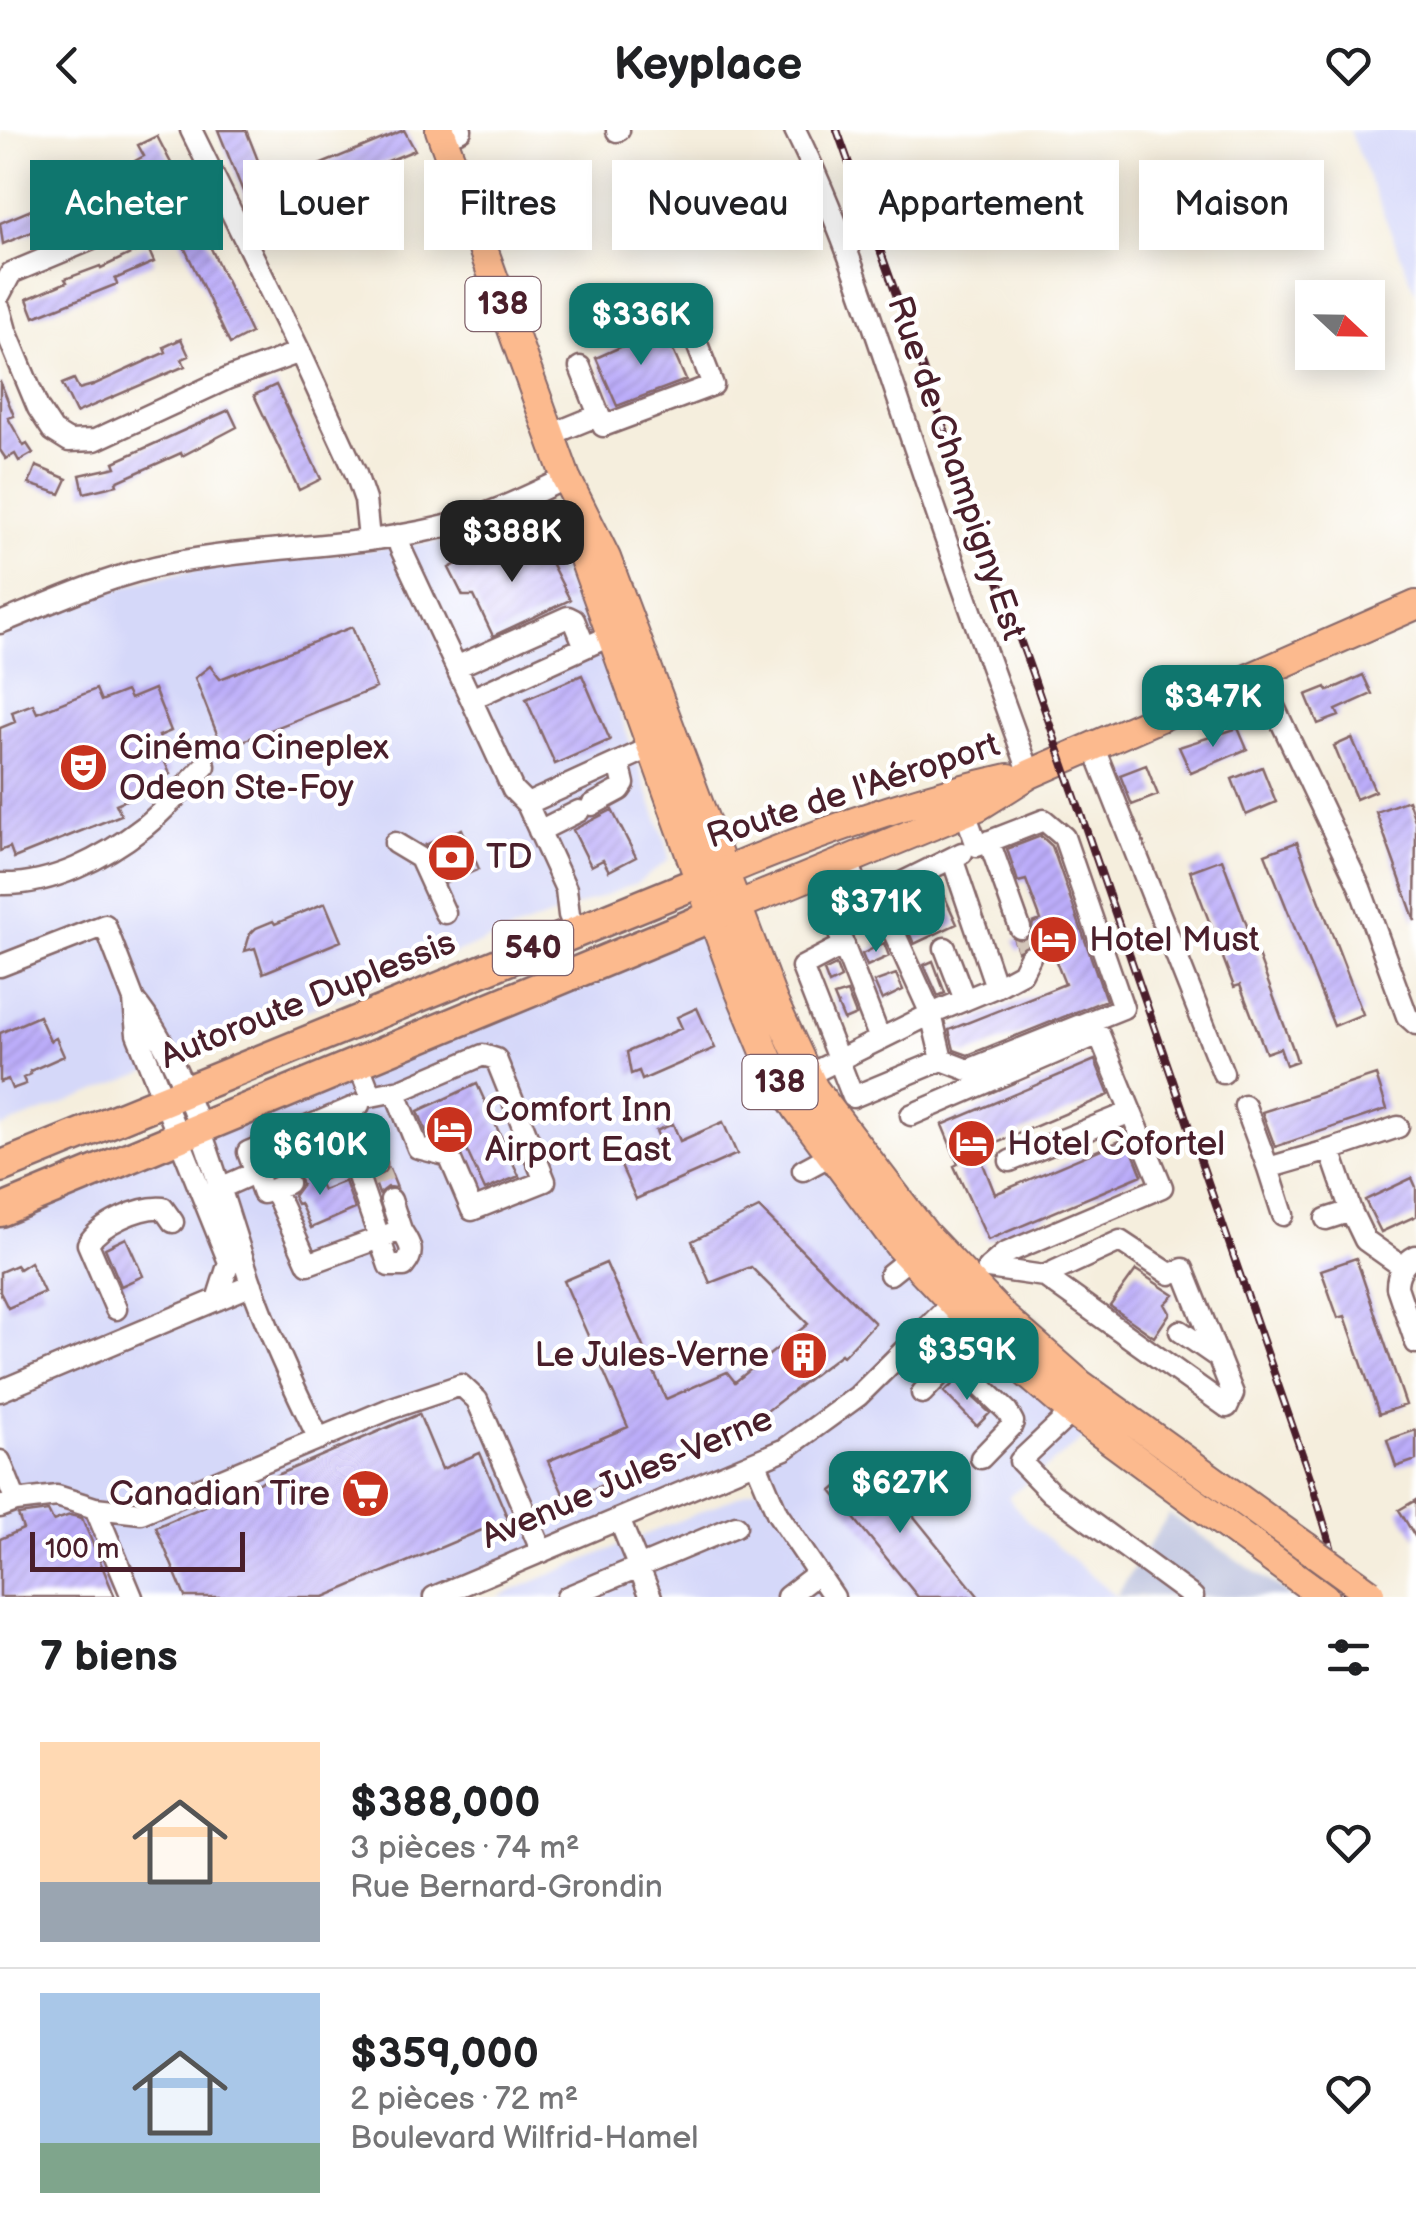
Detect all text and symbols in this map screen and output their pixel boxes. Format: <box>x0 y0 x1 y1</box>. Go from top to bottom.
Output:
icon: back <box>40 38 95 93</box>
text: Keyplace <box>614 38 802 93</box>
icon: heart <box>1321 38 1376 93</box>
chip: Acheter <box>30 160 223 250</box>
chip: Louer <box>243 160 404 250</box>
chip: Filtres <box>424 160 592 250</box>
chip: Nouveau <box>612 160 823 250</box>
chip: Appartement <box>843 160 1119 250</box>
chip: Maison <box>1139 160 1324 250</box>
road number: 138 <box>466 277 540 331</box>
north arrow <box>1295 280 1385 370</box>
map controls <box>1295 280 1385 370</box>
pin: $336K <box>571 283 711 368</box>
street label: Rue de Champigny Est <box>877 291 1035 646</box>
text: $336K <box>591 296 691 335</box>
pin: $388K <box>442 500 582 585</box>
text: $388K <box>462 513 562 552</box>
pin: $347K <box>1143 665 1283 750</box>
text: $347K <box>1164 678 1262 717</box>
street label: Route de l'Aéroport <box>701 723 1005 859</box>
place label: Cinéma Cineplex Odeon Ste-Foy <box>119 727 389 810</box>
theatre icon: Cinéma Cineplex Odeon Ste-Foy <box>58 742 110 794</box>
bank icon: TD <box>425 831 477 883</box>
place label: TD <box>486 836 533 879</box>
pin: $371K <box>806 870 946 955</box>
text: $371K <box>830 883 922 922</box>
hotel icon: Hotel Must <box>1028 914 1080 966</box>
place label: Hotel Must <box>1089 919 1260 962</box>
street label: Autoroute Duplessis <box>154 921 462 1079</box>
road number: 540 <box>493 921 573 975</box>
road number: 138 <box>742 1055 818 1109</box>
place label: Comfort Inn Airport East <box>485 1089 672 1172</box>
hotel icon: Comfort Inn Airport East <box>424 1104 476 1156</box>
pin: $610K <box>250 1113 390 1198</box>
hotel icon: Hotel Cofortel <box>946 1118 998 1170</box>
place label: Hotel Cofortel <box>1007 1123 1225 1166</box>
text: $610K <box>272 1126 368 1165</box>
pin: $359K <box>897 1318 1037 1403</box>
building icon: Le Jules-Verne <box>778 1329 830 1381</box>
text: $359K <box>918 1331 1016 1370</box>
place label: Le Jules-Verne <box>534 1334 769 1377</box>
street label: Avenue Jules-Verne <box>475 1397 779 1559</box>
pin: $627K <box>830 1451 970 1536</box>
text: $627K <box>851 1464 949 1503</box>
supermarket icon: Canadian Tire <box>339 1468 391 1520</box>
place label: Canadian Tire <box>109 1473 330 1516</box>
scale bar <box>30 1527 245 1572</box>
text: 100 m <box>45 1533 119 1566</box>
icon: filters <box>1321 1630 1376 1685</box>
text: 7 biens <box>40 1632 178 1683</box>
text: $388,000 <box>350 1778 541 1829</box>
icon: home <box>120 1782 240 1902</box>
icon: heart <box>1321 1815 1376 1870</box>
text: 3 pièces · 74 m² <box>350 1829 580 1868</box>
text: Rue Bernard-Grondin <box>350 1868 663 1907</box>
text: $359,000 <box>350 2029 539 2080</box>
icon: home <box>120 2033 240 2153</box>
icon: heart <box>1321 2066 1376 2121</box>
text: 2 pièces · 72 m² <box>350 2080 578 2119</box>
text: Boulevard Wilfrid-Hamel <box>350 2119 698 2158</box>

